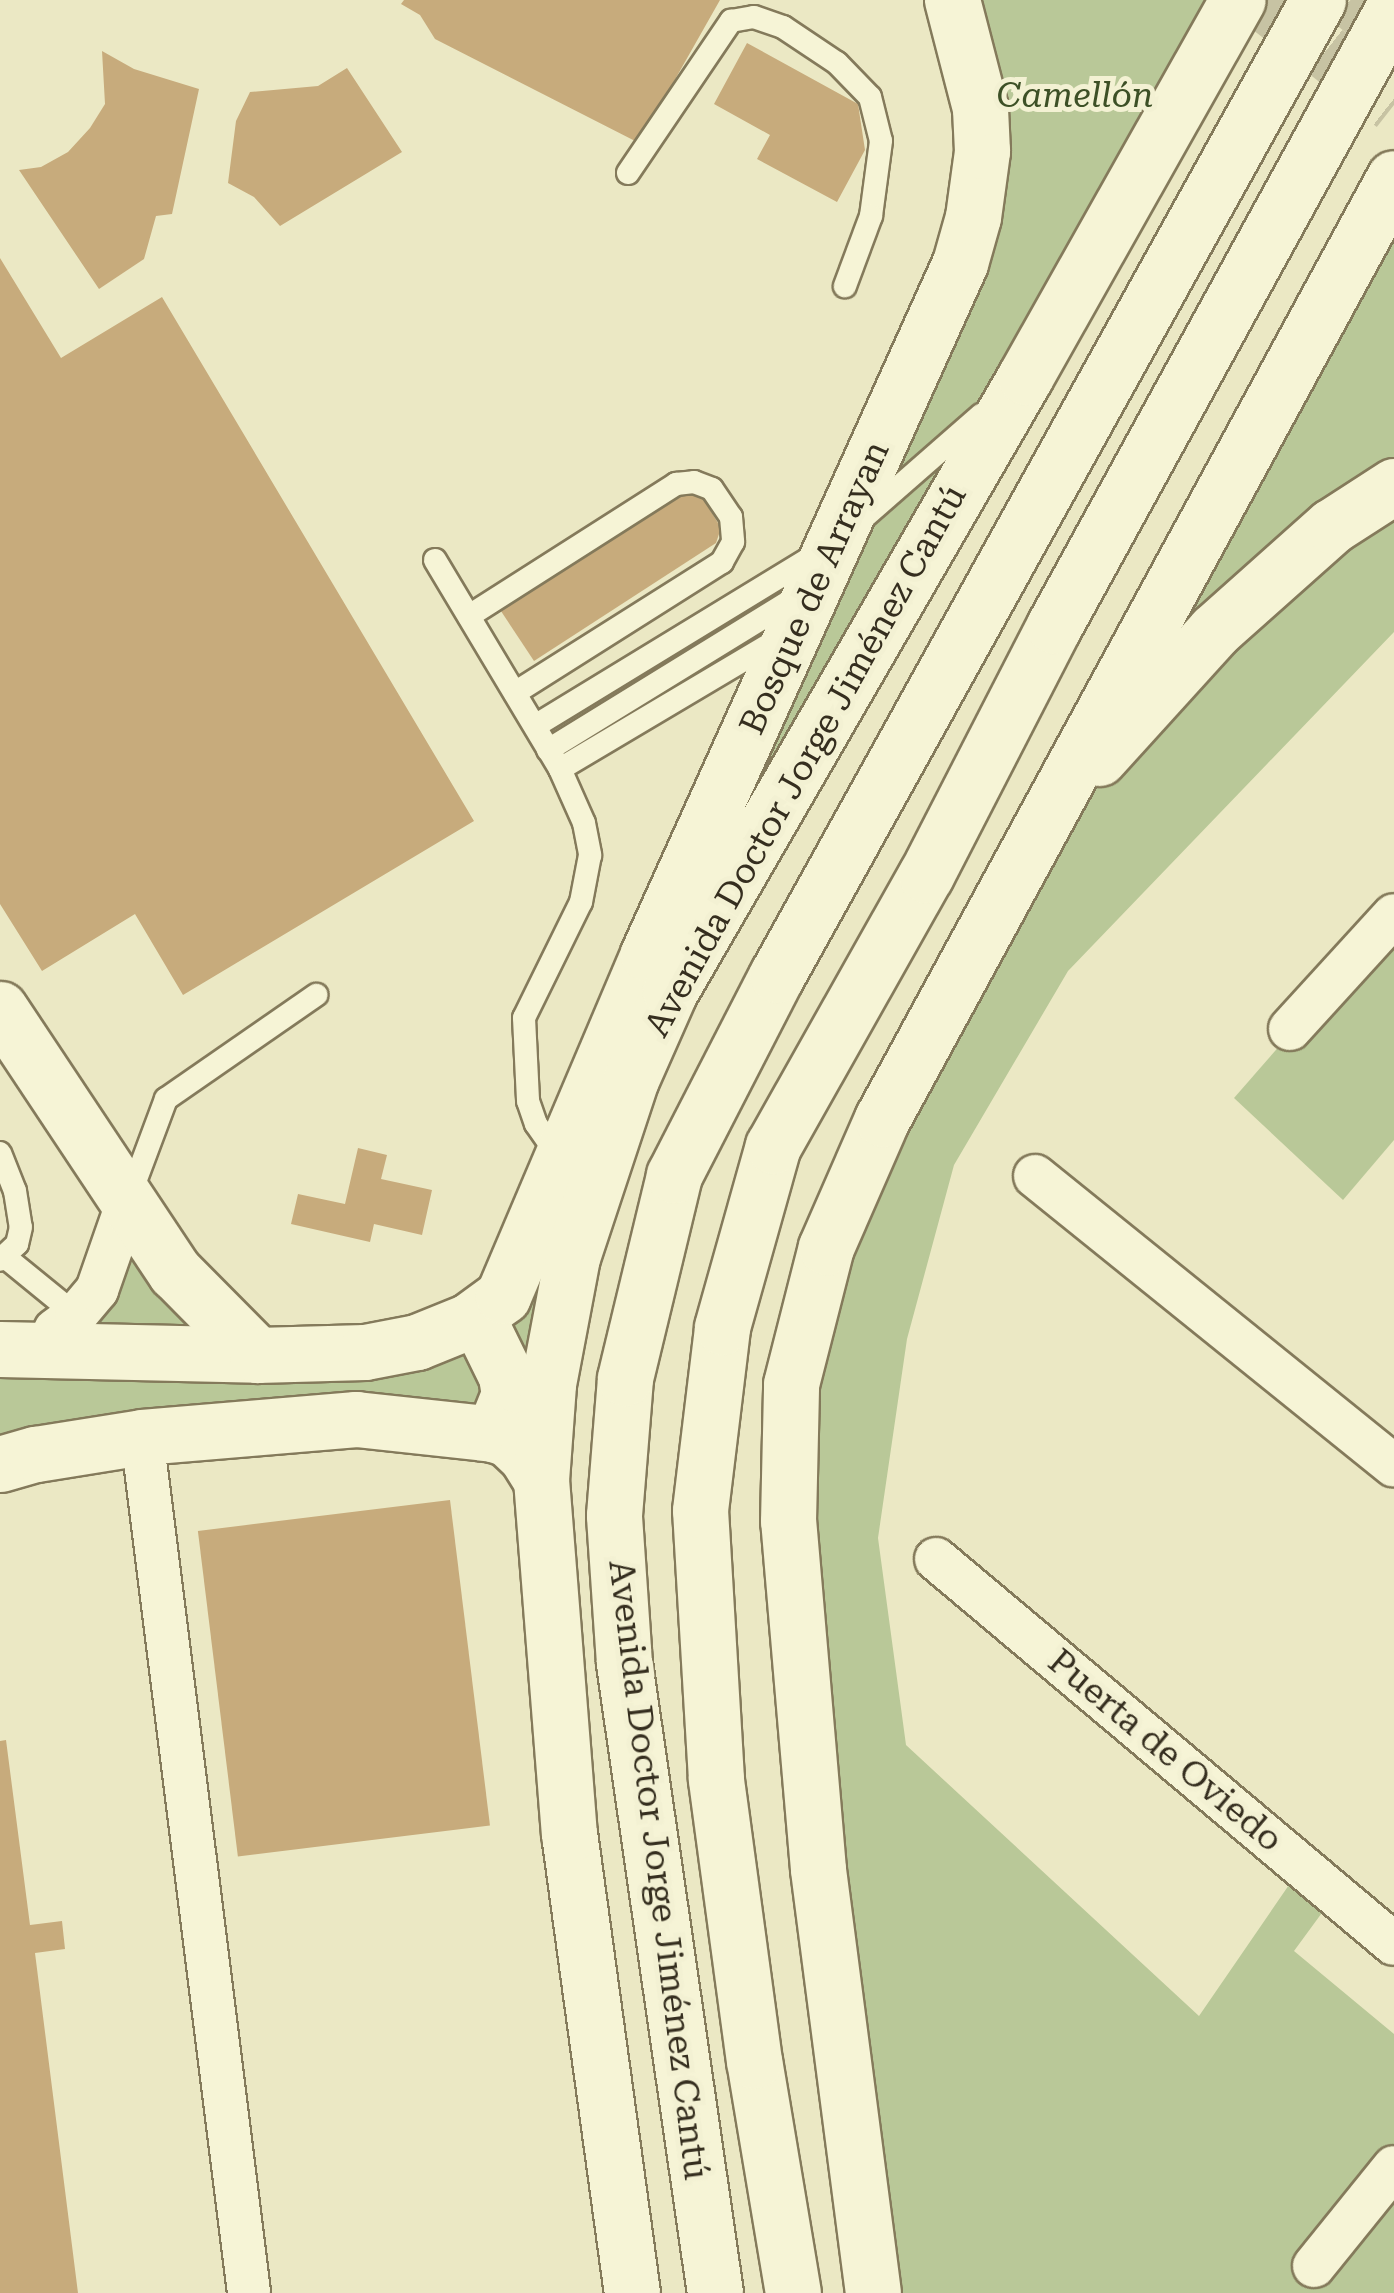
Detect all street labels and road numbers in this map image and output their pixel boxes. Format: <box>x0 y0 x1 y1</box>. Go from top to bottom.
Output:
street label: Bosque de Arrayan <box>731 435 899 741</box>
street label: Avenida Doctor Jorge Jiménez Cantú <box>636 478 976 1044</box>
street label: Avenida Doctor Jorge Jiménez Cantú <box>599 1558 717 2182</box>
street label: Puerta de Oviedo <box>1039 1641 1291 1861</box>

